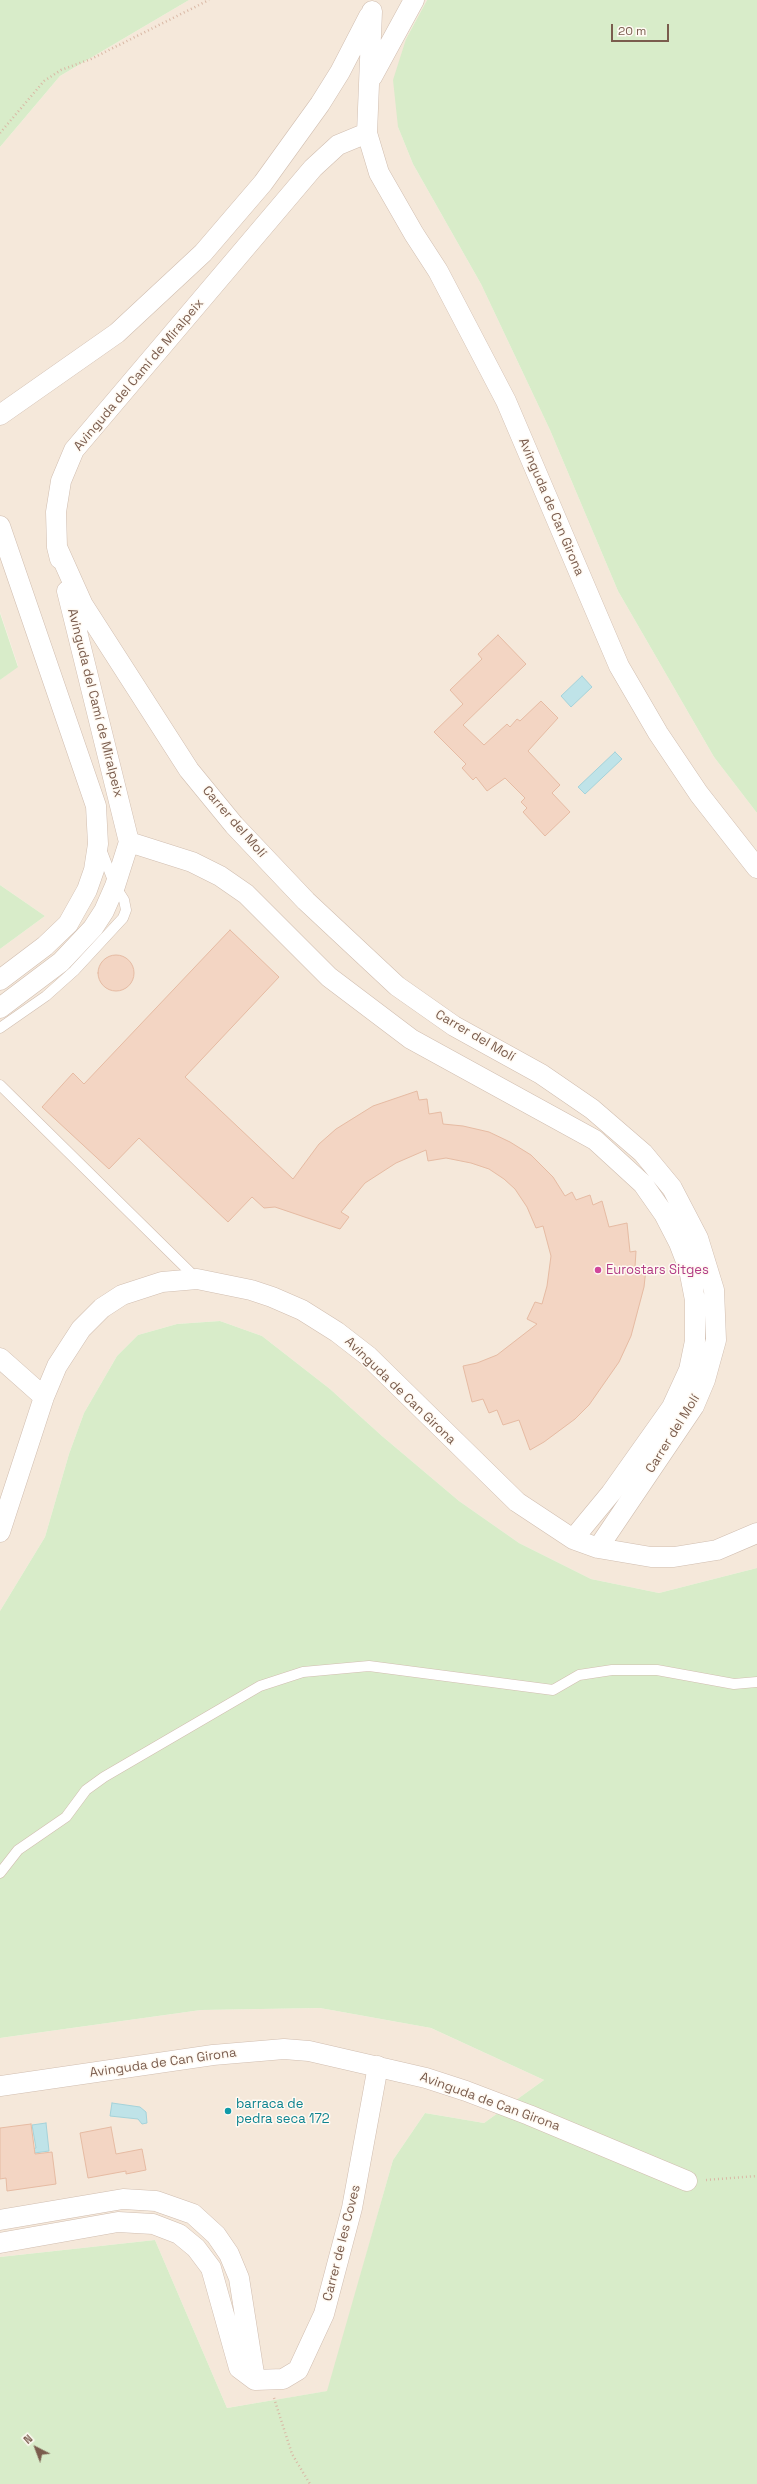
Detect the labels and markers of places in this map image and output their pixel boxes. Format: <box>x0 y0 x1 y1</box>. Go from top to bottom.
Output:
place label: Eurostars Sitges <box>606 1262 709 1278</box>
marker: Eurostars Sitges <box>593 1265 603 1275</box>
place label: barraca de pedra seca 172 <box>236 2096 330 2127</box>
marker: barraca de pedra seca 172 <box>223 2106 233 2116</box>

